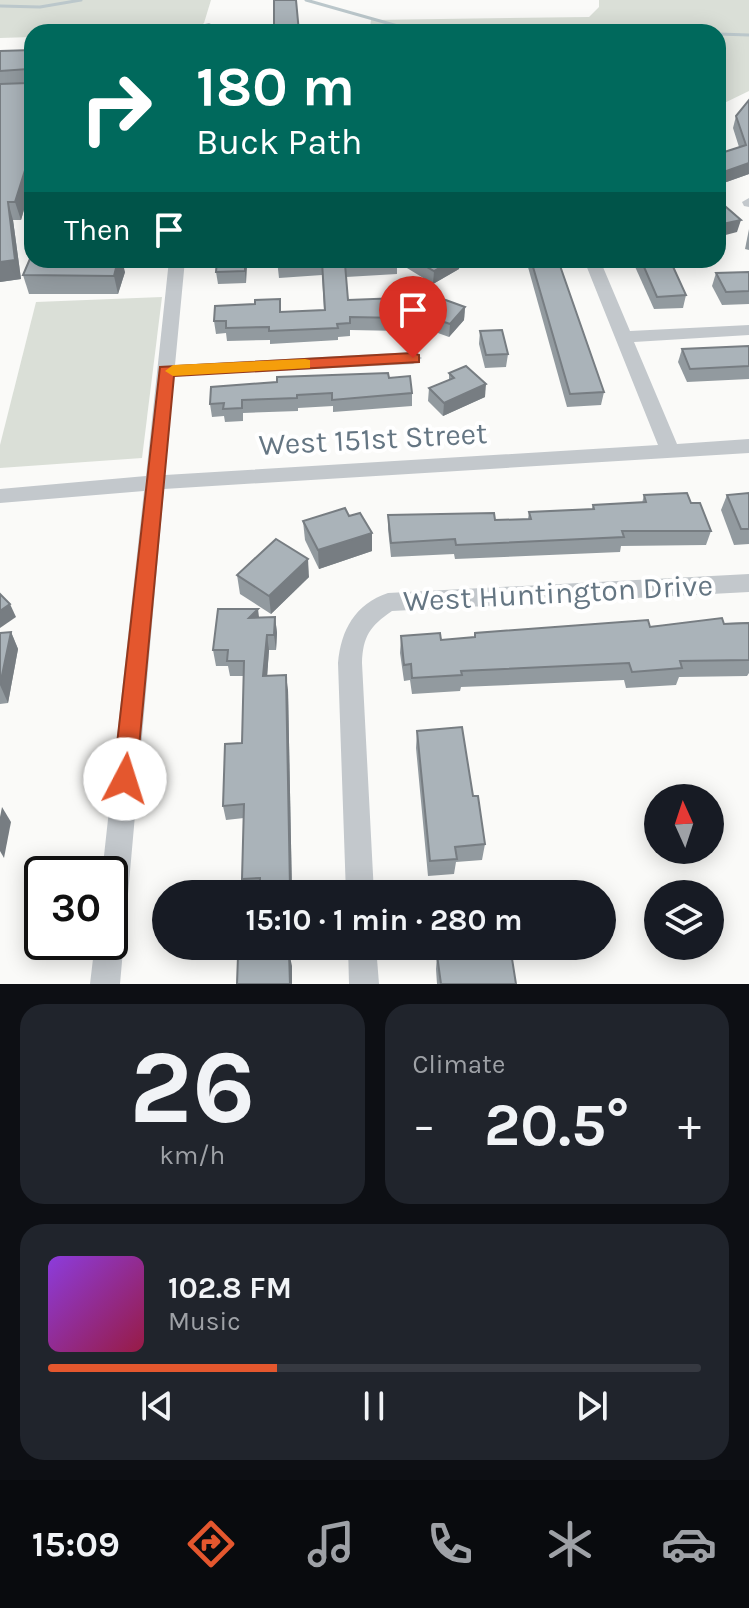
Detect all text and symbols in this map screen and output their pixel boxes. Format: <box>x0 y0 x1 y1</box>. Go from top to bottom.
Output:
text: 180 m <box>196 54 355 119</box>
icon: right <box>64 56 168 160</box>
text: Buck Path <box>196 121 363 163</box>
icon: arrive <box>147 208 191 252</box>
text: Then <box>64 212 131 248</box>
pin <box>379 276 447 358</box>
icon: arrive <box>391 288 435 332</box>
street label: West 151st Street <box>258 415 488 463</box>
street label: West Huntington Drive <box>402 567 714 619</box>
position arrow <box>83 737 167 821</box>
north arrow <box>644 784 724 864</box>
map controls <box>644 784 724 960</box>
speed limit sign: 30 <box>24 856 128 960</box>
button: layers <box>644 880 724 960</box>
text: 15:10 · 1 min · 280 m <box>245 902 523 938</box>
text: 26 <box>129 1027 255 1148</box>
text: Climate <box>413 1049 505 1080</box>
text: 20.5° <box>484 1090 629 1160</box>
text: − <box>413 1100 436 1151</box>
text: + <box>678 1100 701 1151</box>
text: km/h <box>159 1140 225 1171</box>
text: 102.8 FM <box>168 1270 292 1306</box>
text: Music <box>168 1306 241 1337</box>
icon: previous <box>135 1384 179 1428</box>
icon: pause <box>352 1384 396 1428</box>
icon: next <box>570 1384 614 1428</box>
icon: directions <box>183 1516 239 1572</box>
icon: music <box>303 1516 359 1572</box>
icon: phone <box>422 1516 478 1572</box>
icon: climate <box>542 1516 598 1572</box>
icon: car <box>661 1516 717 1572</box>
text: 15:09 <box>32 1523 120 1565</box>

